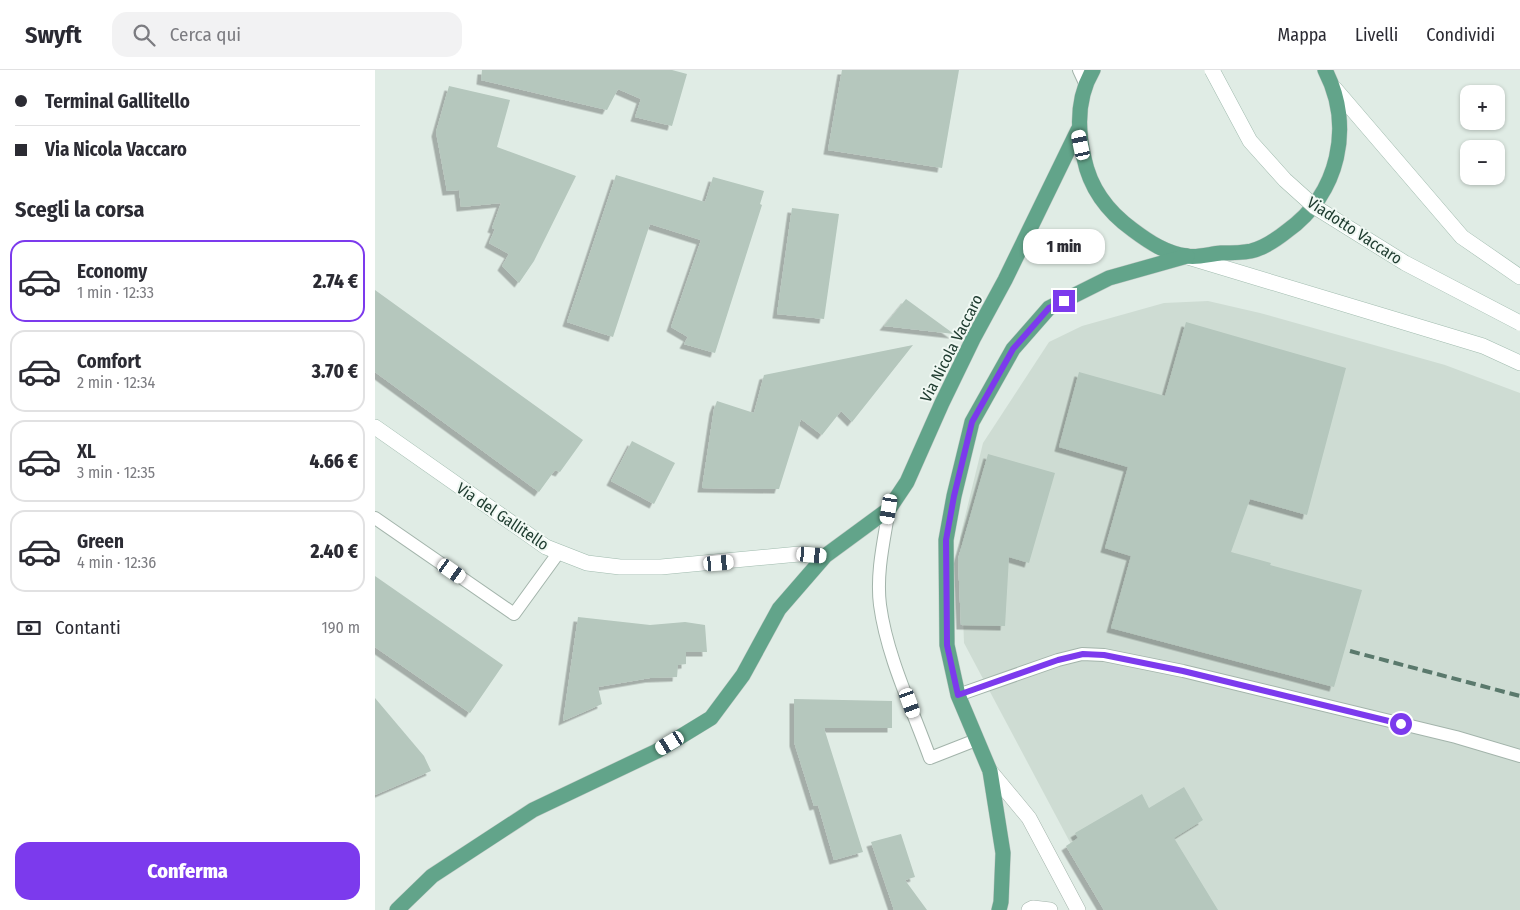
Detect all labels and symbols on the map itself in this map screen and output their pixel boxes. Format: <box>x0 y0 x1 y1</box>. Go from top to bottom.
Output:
car <box>1070 129 1091 161</box>
street label: Viadotto Vaccaro <box>1304 193 1406 268</box>
callout: 1 min <box>1023 228 1105 264</box>
route end <box>1053 290 1075 312</box>
street label: Via Nicola Vaccaro <box>916 291 987 405</box>
street label: Via del Gallitello <box>453 479 552 554</box>
car <box>879 493 898 525</box>
car <box>796 546 827 564</box>
car <box>703 554 734 572</box>
car <box>435 556 468 586</box>
car <box>897 686 922 720</box>
route start <box>1390 713 1412 735</box>
car <box>653 729 686 757</box>

